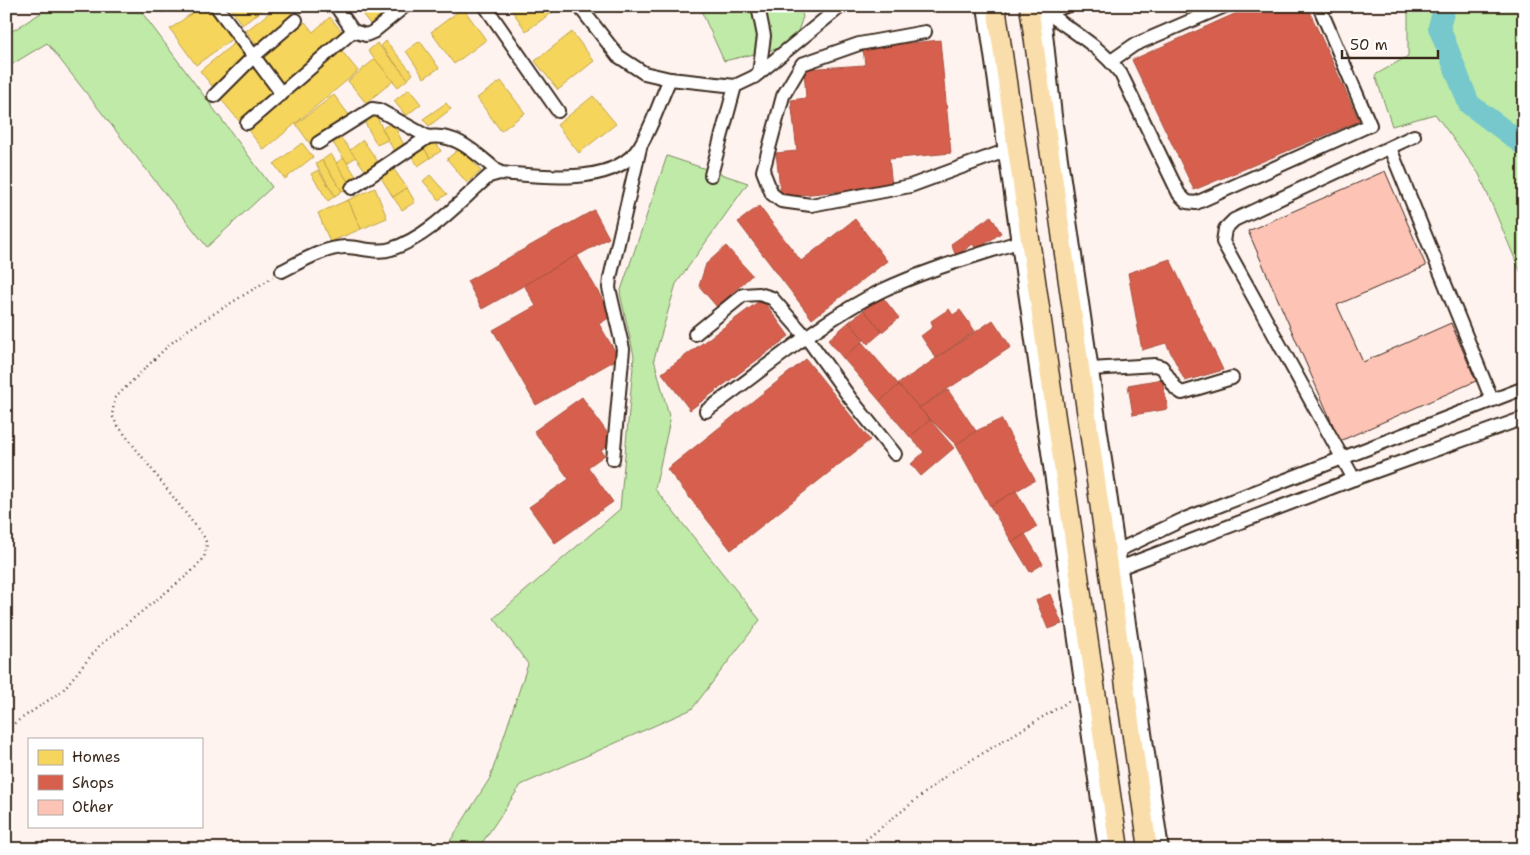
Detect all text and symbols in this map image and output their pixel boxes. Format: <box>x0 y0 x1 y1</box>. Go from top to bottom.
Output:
scale bar <box>1342 28 1439 60</box>
text: 50 m <box>1350 35 1388 55</box>
legend <box>28 738 202 828</box>
text: Homes <box>72 747 120 767</box>
text: Shops <box>72 773 114 793</box>
text: Other <box>72 797 114 817</box>

